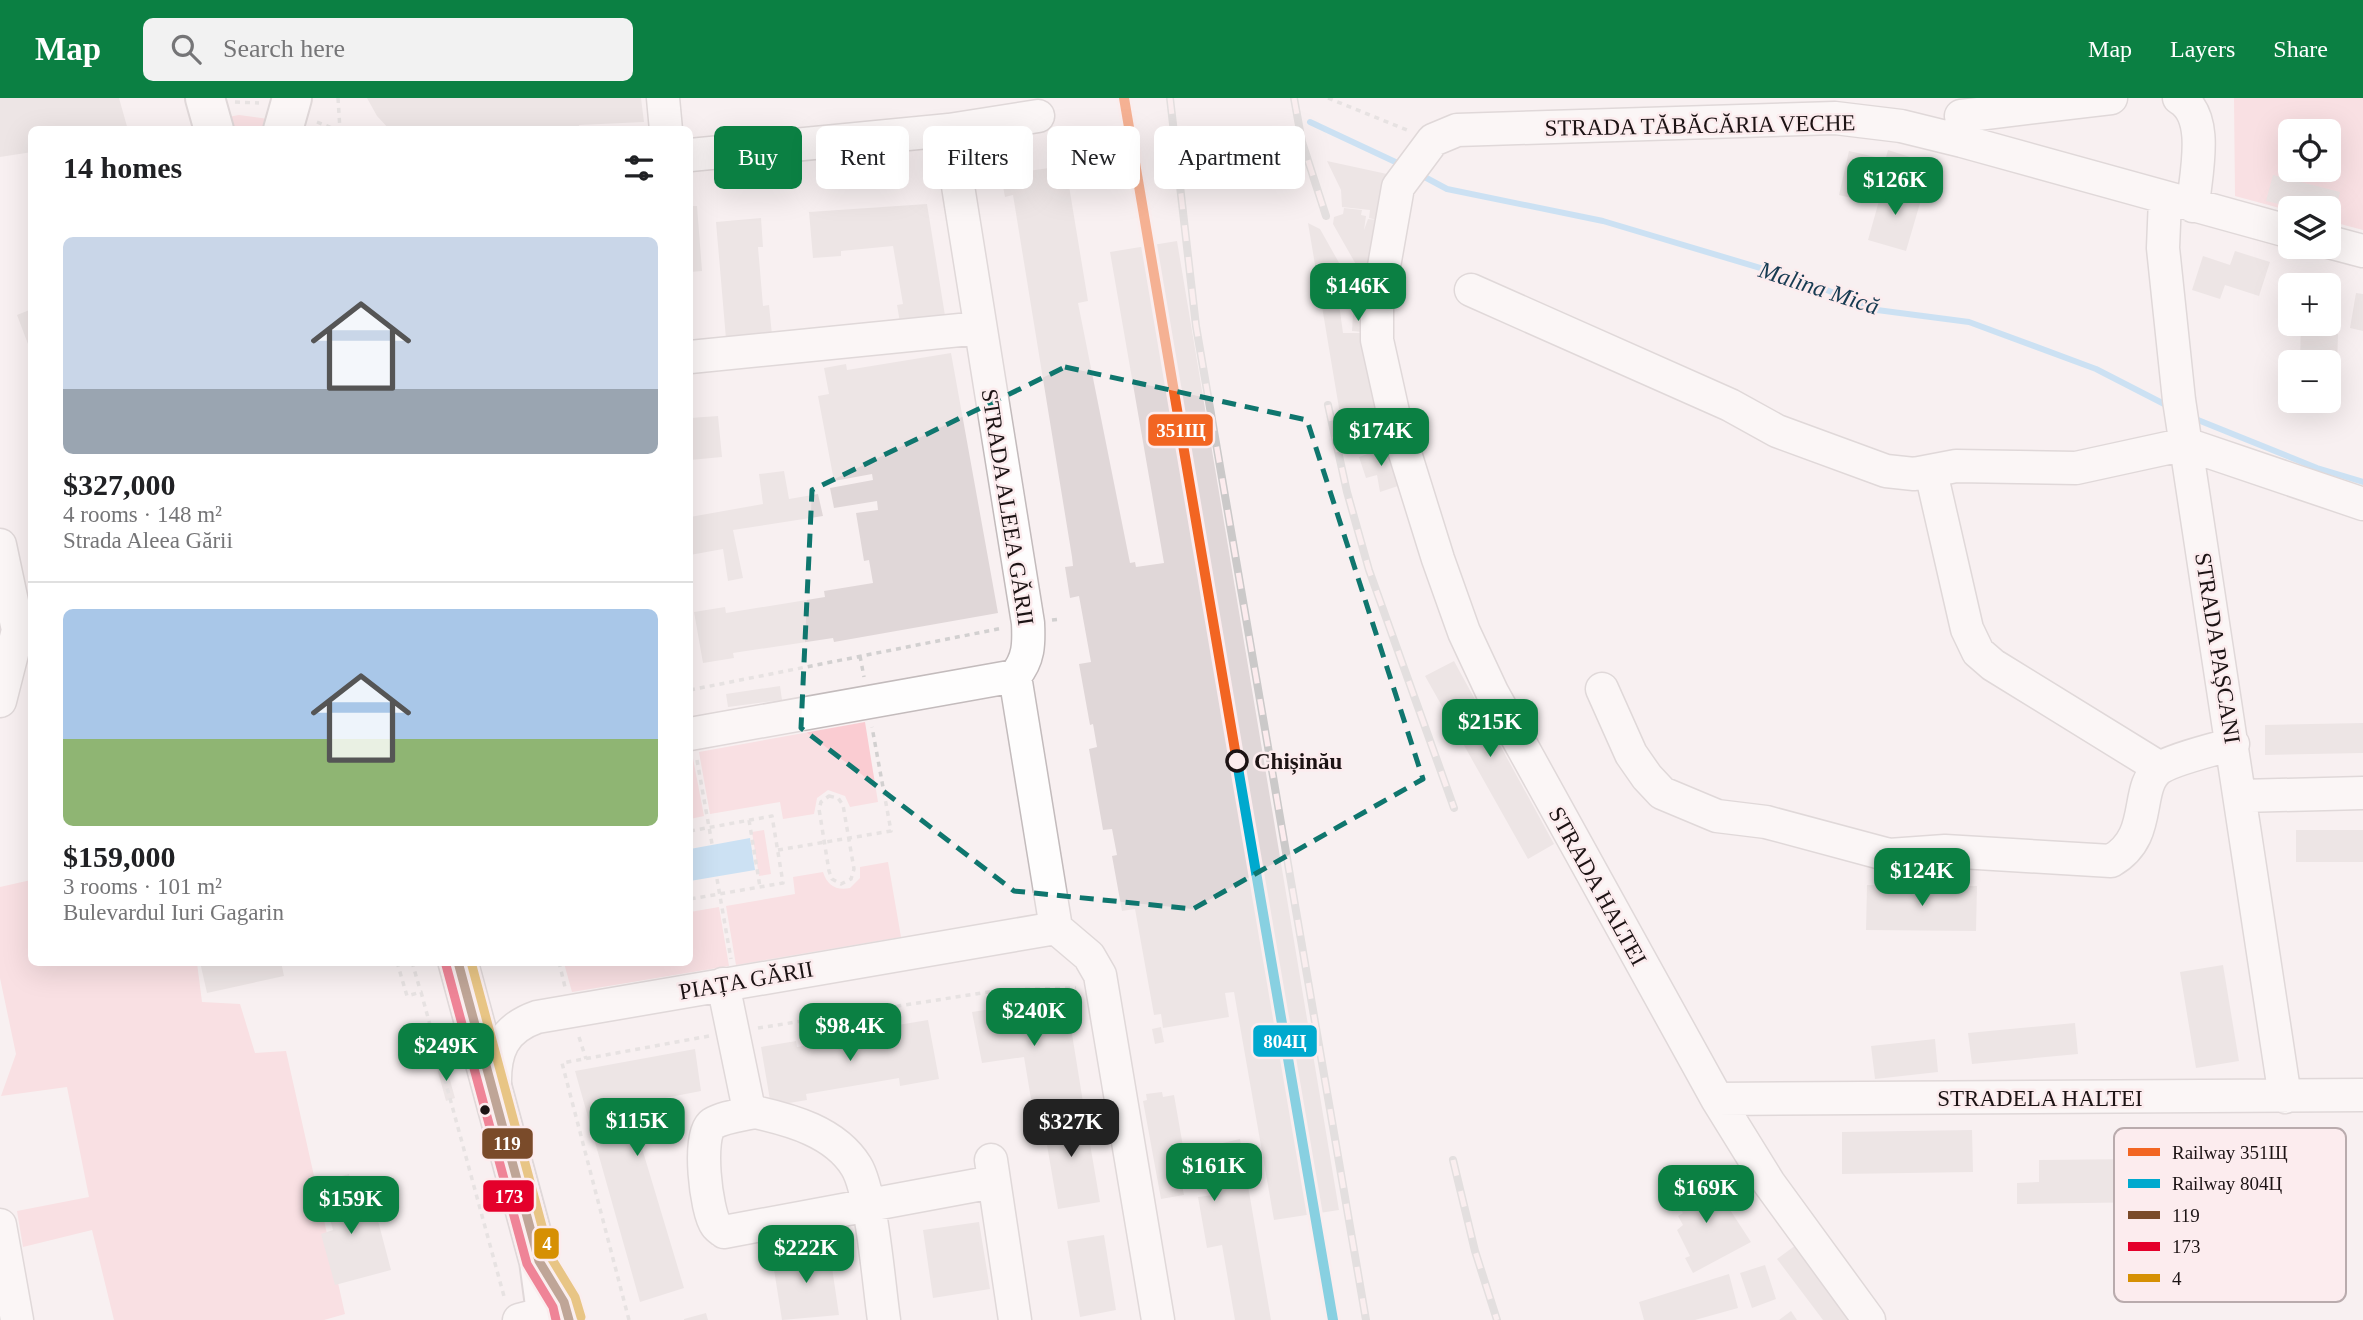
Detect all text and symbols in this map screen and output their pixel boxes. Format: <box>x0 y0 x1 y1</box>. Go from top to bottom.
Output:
search box <box>143 18 633 81</box>
icon: search <box>167 30 205 68</box>
text: Map <box>35 31 101 67</box>
text: Search here <box>223 34 345 63</box>
text: Map <box>2088 36 2132 62</box>
text: Layers <box>2170 36 2235 62</box>
text: Share <box>2273 36 2328 62</box>
street label: STRADA TĂBĂCĂRIA VECHE <box>1544 110 1856 141</box>
map controls <box>2278 119 2341 413</box>
button: locate <box>2278 119 2341 182</box>
chip: Buy <box>714 126 802 189</box>
chip: Rent <box>816 126 909 189</box>
chip: Filters <box>923 126 1033 189</box>
chip: New <box>1047 126 1140 189</box>
chip: Apartment <box>1154 126 1305 189</box>
icon: filters <box>620 149 658 187</box>
text: 14 homes <box>63 151 182 184</box>
pin: $126K <box>1846 158 1944 217</box>
text: $126K <box>1863 167 1927 192</box>
button: layers <box>2278 196 2341 259</box>
water label: Malina Mică <box>1755 256 1882 320</box>
pin: $146K <box>1309 264 1407 323</box>
text: $146K <box>1326 273 1390 298</box>
button: + <box>2278 273 2341 336</box>
icon: home <box>298 283 424 409</box>
button: − <box>2278 350 2341 413</box>
street label: STRADA ALEEA GĂRII <box>976 387 1039 627</box>
pin: $174K <box>1332 408 1430 468</box>
line badge: 351Щ <box>1147 413 1214 447</box>
text: $174K <box>1349 418 1413 443</box>
text: 351Щ <box>1156 420 1206 441</box>
text: $327,000 <box>63 468 176 501</box>
text: 4 rooms · 148 m² <box>63 502 222 527</box>
text: Strada Aleea Gării <box>63 528 233 553</box>
street label: STRADA PAȘCANI <box>2190 551 2245 745</box>
icon: home <box>298 655 424 781</box>
pin: $215K <box>1441 700 1539 759</box>
text: $215K <box>1458 709 1522 734</box>
place label: Chișinău <box>1254 749 1342 775</box>
marker: Chișinău <box>1226 750 1248 772</box>
street label: STRADA HALTEI <box>1544 803 1652 970</box>
text: $159,000 <box>63 840 176 873</box>
pin: $124K <box>1873 848 1971 908</box>
text: $124K <box>1890 858 1954 883</box>
text: 3 rooms · 101 m² <box>63 874 222 899</box>
text: Bulevardul Iuri Gagarin <box>63 900 284 925</box>
street label: PIAȚA GĂRII <box>677 956 815 1006</box>
pin: $240K <box>985 988 1083 1048</box>
text: $240K <box>1002 998 1066 1023</box>
pin: $98.4K <box>793 1004 907 1063</box>
text: $98.4K <box>815 1013 885 1038</box>
pin: $249K <box>397 1024 495 1083</box>
line badge: 804Ц <box>1252 1024 1318 1058</box>
text: 804Ц <box>1263 1031 1307 1052</box>
text: $249K <box>414 1033 478 1058</box>
street label: STRADELA HALTEI <box>1937 1086 2143 1111</box>
pin: $115K <box>588 1098 686 1158</box>
pin: $327K <box>1022 1100 1120 1159</box>
unlabelled marker <box>478 1103 492 1117</box>
text: $115K <box>606 1108 668 1133</box>
text: $327K <box>1039 1109 1103 1134</box>
line badge: 119 <box>481 1127 534 1160</box>
legend <box>2114 1128 2346 1302</box>
text: 119 <box>493 1133 521 1154</box>
text: Railway 351Щ <box>2172 1142 2288 1163</box>
pin: $161K <box>1165 1144 1263 1203</box>
text: $161K <box>1182 1153 1246 1178</box>
pin: $169K <box>1657 1166 1755 1225</box>
text: Railway 804Ц <box>2172 1173 2283 1194</box>
text: $169K <box>1674 1175 1738 1200</box>
pin: $159K <box>302 1176 400 1236</box>
line badge: 173 <box>482 1179 535 1213</box>
text: $159K <box>319 1186 383 1211</box>
text: 173 <box>495 1186 523 1207</box>
text: 119 <box>2172 1205 2200 1226</box>
pin: $222K <box>757 1226 855 1285</box>
line badge: 4 <box>533 1227 560 1260</box>
text: 4 <box>542 1233 552 1254</box>
text: $222K <box>774 1235 838 1260</box>
text: 173 <box>2172 1236 2201 1257</box>
text: 4 <box>2172 1268 2182 1289</box>

